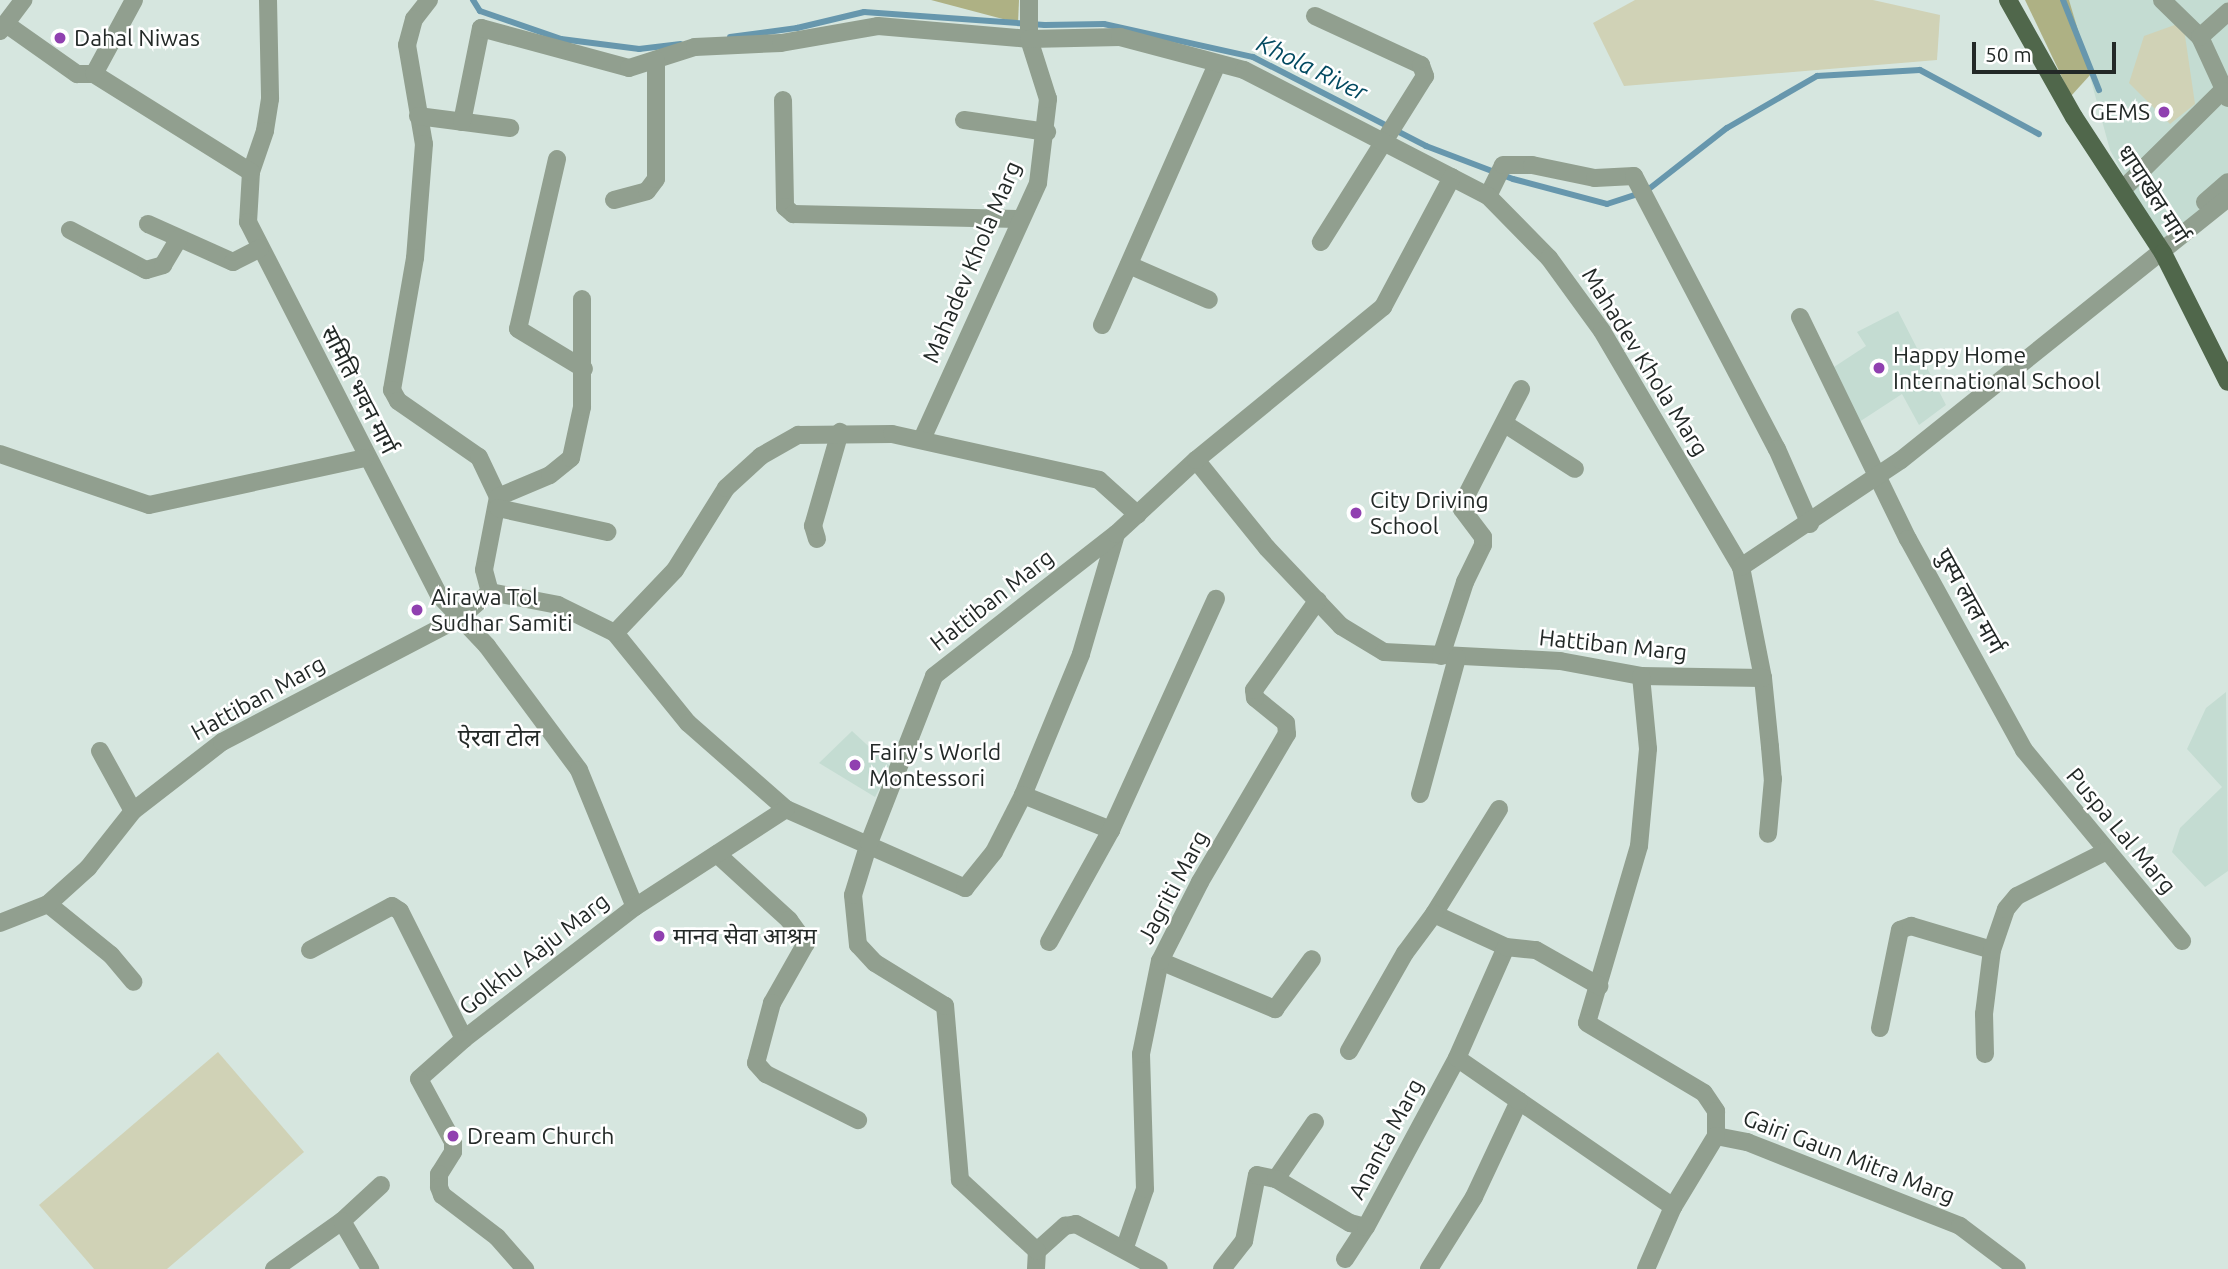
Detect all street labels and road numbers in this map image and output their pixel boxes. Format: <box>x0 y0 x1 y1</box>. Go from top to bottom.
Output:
street label: धापाखेल मार्ग <box>2111 140 2195 248</box>
street label: Mahadev Khola Marg <box>917 157 1027 367</box>
street label: Mahadev Khola Marg <box>1576 263 1714 461</box>
street label: समिति भवन मार्ग <box>315 322 403 458</box>
street label: Hattiban Marg <box>925 543 1059 657</box>
street label: पुस्प लाल मार्ग <box>1930 544 2010 658</box>
street label: Hattiban Marg <box>1538 623 1688 667</box>
street label: Hattiban Marg <box>186 650 330 746</box>
street label: Puspa Lal Marg <box>2060 762 2182 900</box>
street label: Jagriti Marg <box>1132 826 1214 948</box>
street label: Golkhu Aaju Marg <box>454 887 614 1021</box>
street label: Ananta Marg <box>1343 1074 1429 1204</box>
street label: Gairi Gaun Mitra Marg <box>1739 1104 1959 1210</box>

